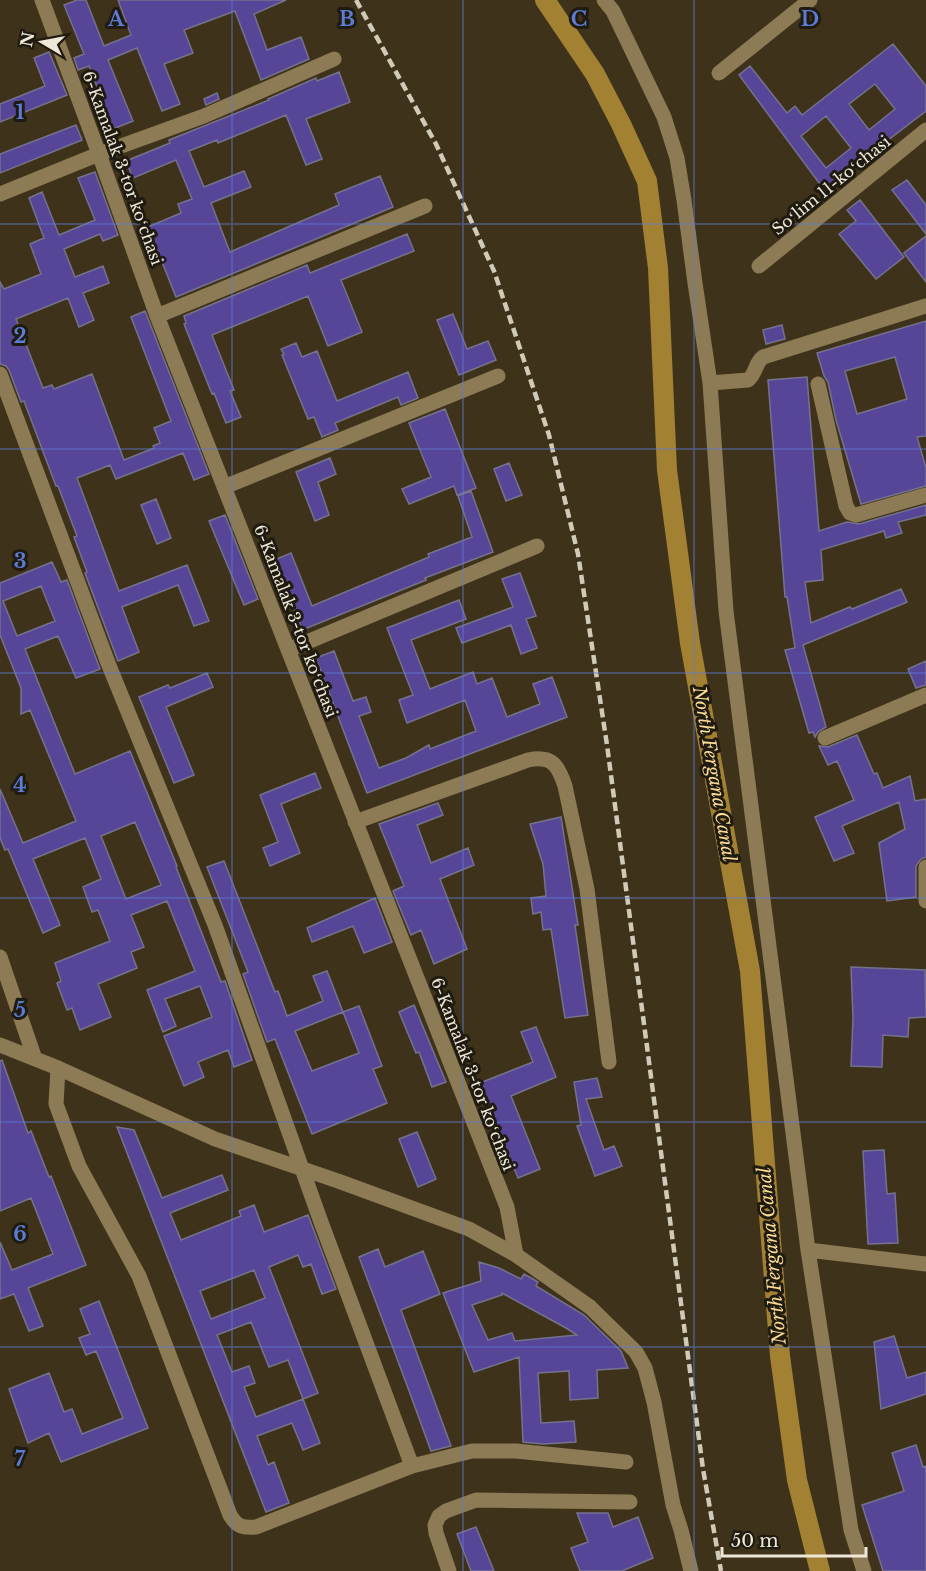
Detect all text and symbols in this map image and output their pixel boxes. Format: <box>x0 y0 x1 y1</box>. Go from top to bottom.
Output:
text: A <box>107 7 125 31</box>
text: B <box>339 7 355 31</box>
text: C <box>571 7 587 31</box>
text: D <box>801 7 819 31</box>
north arrow <box>12 12 72 72</box>
text: N <box>16 30 38 49</box>
street label: 6-Kamalak 3-tor koʻchasi <box>79 68 168 268</box>
text: 1 <box>16 100 25 124</box>
street label: Soʻlim 11-koʻchasi <box>768 131 895 239</box>
text: 2 <box>13 324 27 348</box>
street label: 6-Kamalak 3-tor koʻchasi <box>250 522 342 721</box>
text: 3 <box>14 549 26 573</box>
water label: North Fergana Canal <box>688 684 740 864</box>
text: 4 <box>13 773 27 797</box>
street label: 6-Kamalak 3-tor koʻchasi <box>427 975 519 1174</box>
text: 5 <box>14 998 26 1022</box>
water label: North Fergana Canal <box>753 1166 791 1347</box>
text: 6 <box>13 1222 27 1246</box>
text: 7 <box>15 1447 26 1471</box>
scale bar <box>722 1520 866 1558</box>
text: 50 m <box>731 1530 779 1552</box>

